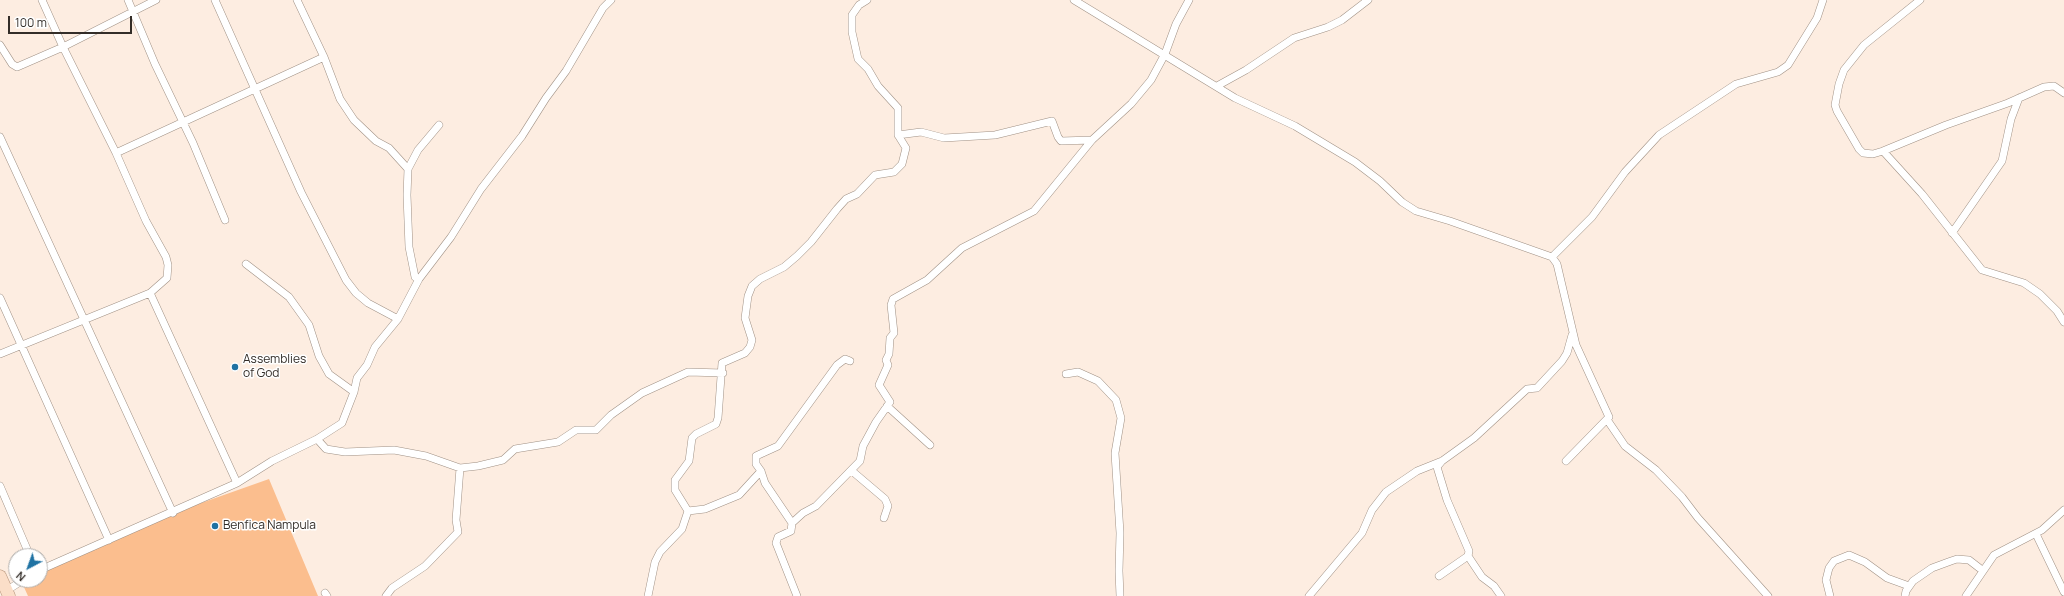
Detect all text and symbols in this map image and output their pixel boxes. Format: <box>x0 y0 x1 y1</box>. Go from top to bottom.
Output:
scale bar <box>10 8 134 34</box>
text: 100 m <box>15 14 47 31</box>
place label: Assemblies of God <box>243 353 306 381</box>
marker: Assemblies of God <box>230 362 240 372</box>
place label: Benfica Nampula <box>223 519 316 533</box>
marker: Benfica Nampula <box>210 521 220 531</box>
north arrow <box>8 548 48 588</box>
text: N <box>13 568 28 585</box>

